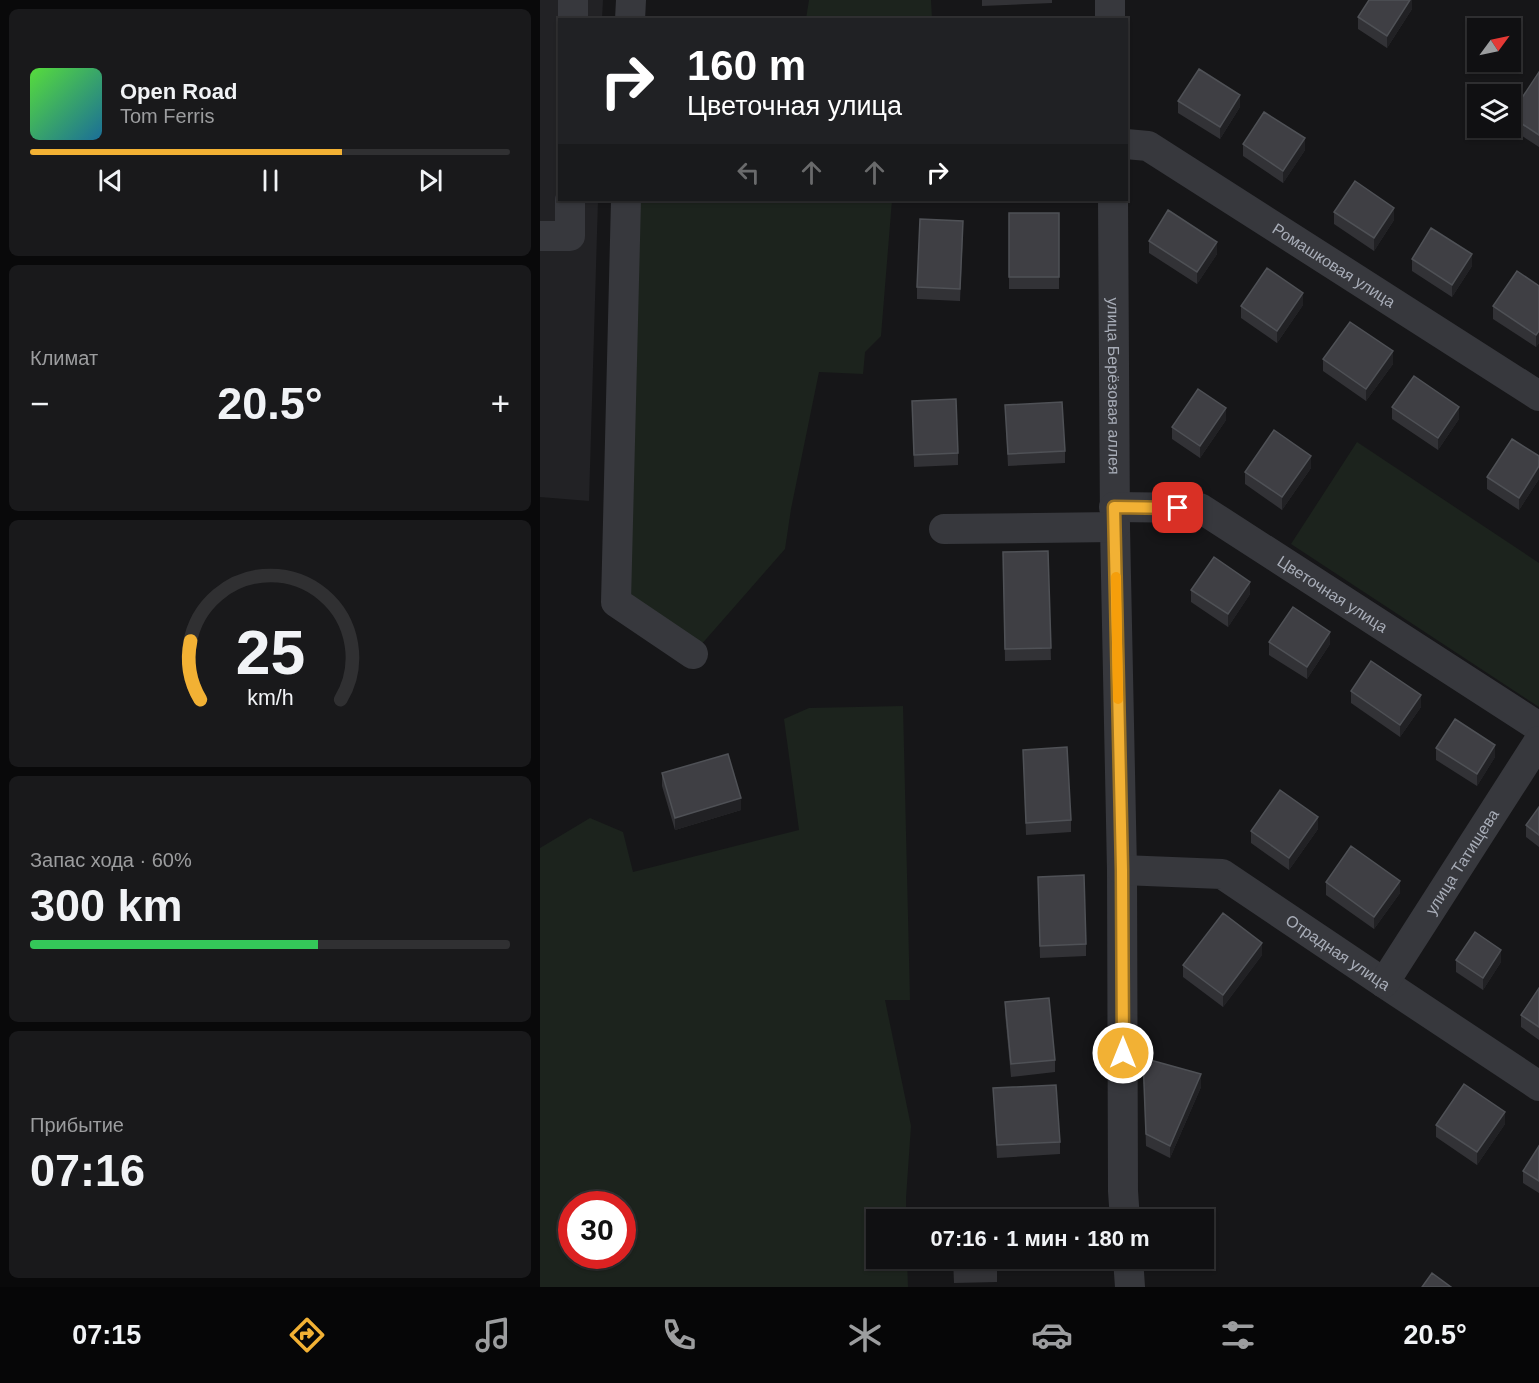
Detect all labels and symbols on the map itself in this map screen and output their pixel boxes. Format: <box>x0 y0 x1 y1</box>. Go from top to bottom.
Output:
north arrow <box>1467 18 1521 72</box>
street label: Ромашковая улица <box>1270 220 1399 310</box>
street label: улица Берёзовая аллея <box>1105 297 1123 475</box>
pin <box>1152 482 1203 533</box>
street label: Цветочная улица <box>1275 552 1391 636</box>
street label: улица Татищева <box>1422 806 1502 917</box>
street label: Отрадная улица <box>1283 911 1393 993</box>
position arrow <box>1091 1021 1155 1085</box>
speed limit sign: 30 <box>558 1191 636 1269</box>

